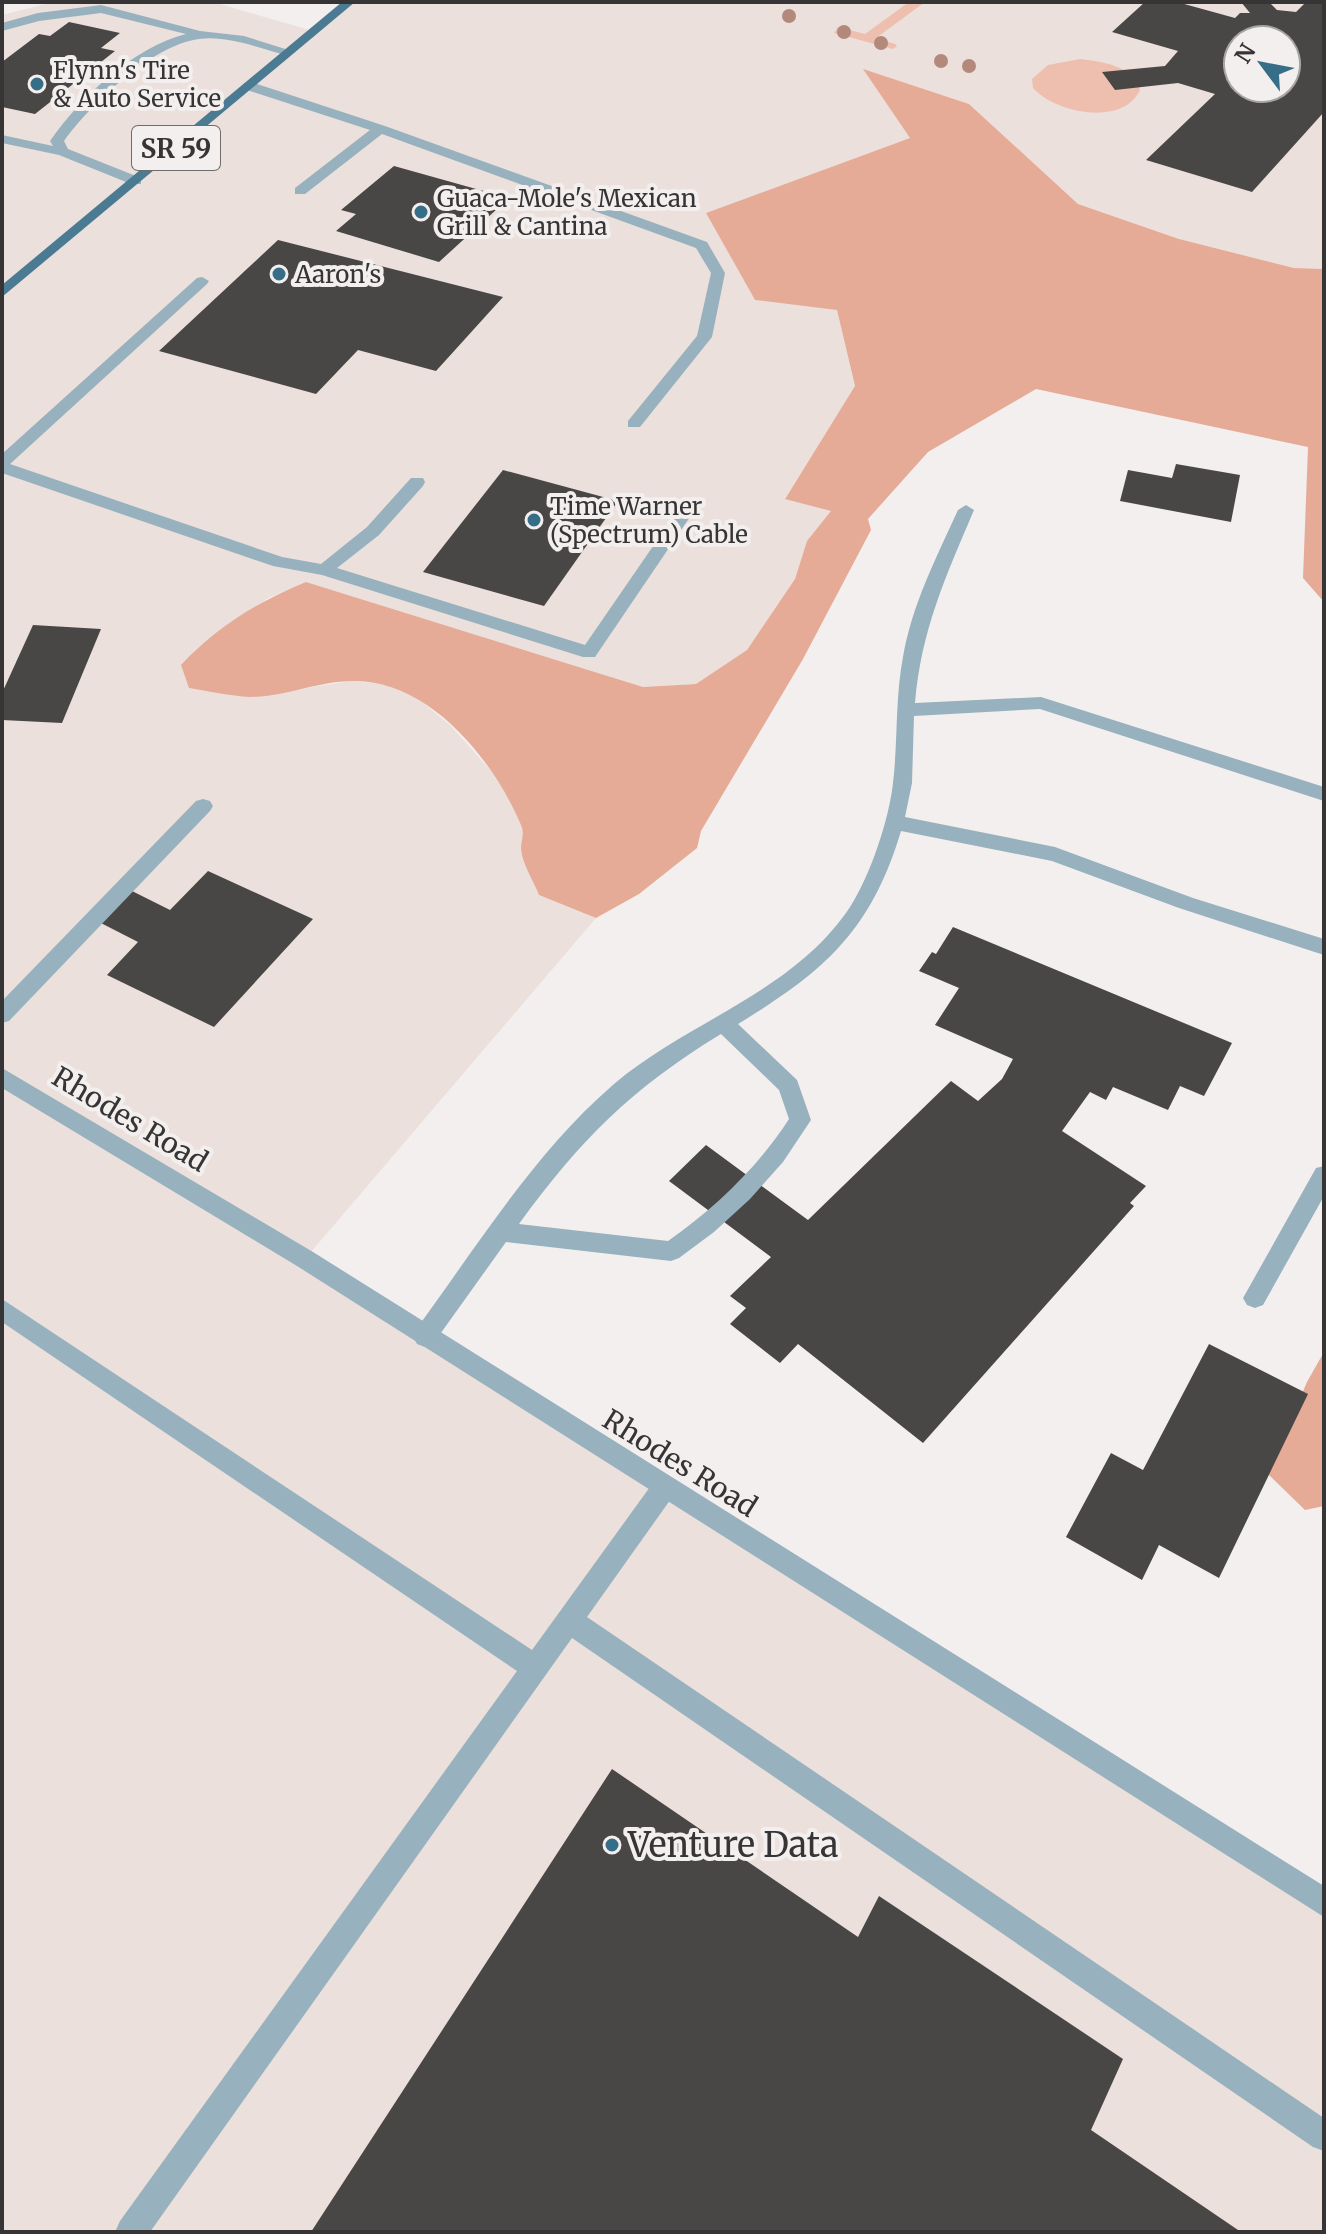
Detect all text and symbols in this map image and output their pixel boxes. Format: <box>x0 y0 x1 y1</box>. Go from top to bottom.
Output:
north arrow <box>1222 24 1302 104</box>
text: N <box>1229 38 1262 68</box>
place label: Flynn's Tire & Auto Service <box>53 55 221 114</box>
marker: Flynn's Tire & Auto Service <box>28 75 46 93</box>
road number: SR 59 <box>132 126 220 170</box>
place label: Guaca-Mole's Mexican Grill & Cantina <box>437 183 697 242</box>
marker: Guaca-Mole's Mexican Grill & Cantina <box>412 203 430 221</box>
place label: Aaron's <box>294 259 381 290</box>
marker: Aaron's <box>270 265 288 283</box>
place label: Time Warner (Spectrum) Cable <box>550 491 748 550</box>
marker: Time Warner (Spectrum) Cable <box>525 511 543 529</box>
street label: Rhodes Road <box>46 1058 215 1180</box>
street label: Rhodes Road <box>596 1401 764 1525</box>
place label: Venture Data <box>627 1824 839 1866</box>
marker: Venture Data <box>603 1836 621 1854</box>

